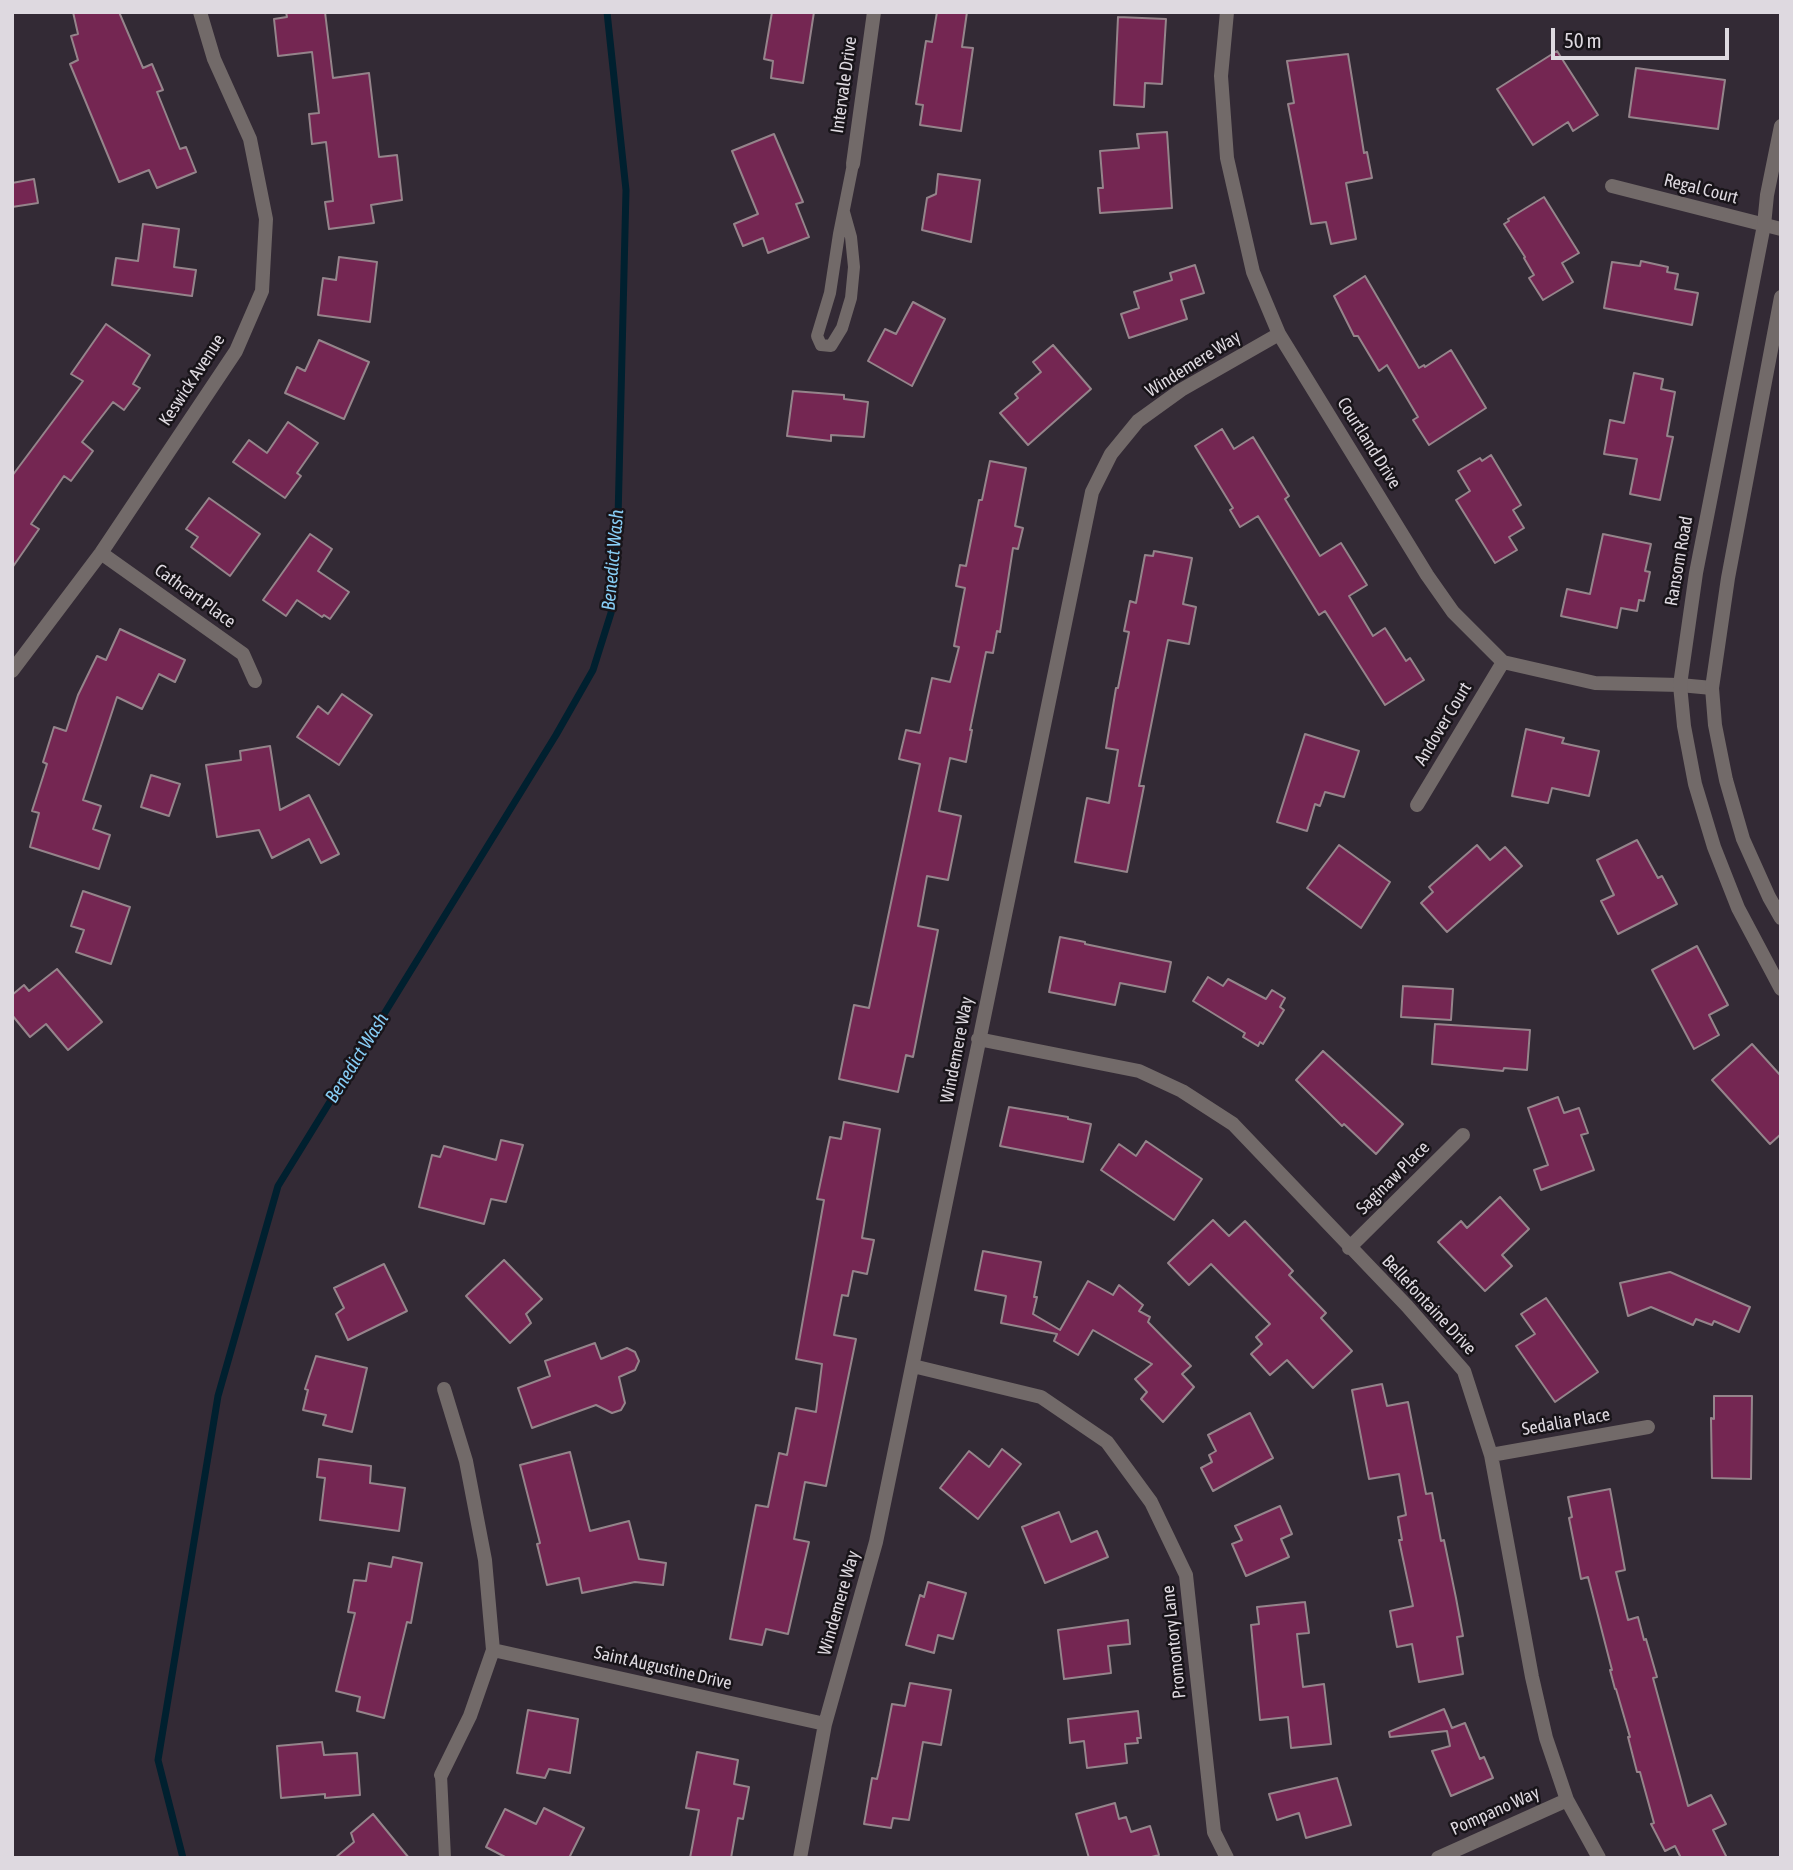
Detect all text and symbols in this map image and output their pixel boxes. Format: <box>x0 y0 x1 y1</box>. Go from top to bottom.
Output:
scale bar <box>1555 14 1734 58</box>
text: 50 m <box>1564 28 1602 52</box>
street label: Intervale Drive <box>827 35 861 135</box>
street label: Regal Court <box>1662 169 1740 209</box>
street label: Windemere Way <box>1141 326 1245 402</box>
street label: Keswick Avenue <box>154 330 230 430</box>
street label: Courtland Drive <box>1332 393 1406 493</box>
water label: Benedict Wash <box>597 508 629 612</box>
street label: Ransom Road <box>1660 514 1698 608</box>
street label: Cathcart Place <box>150 559 240 633</box>
street label: Andover Court <box>1410 679 1476 769</box>
street label: Windemere Way <box>936 995 978 1105</box>
water label: Benedict Wash <box>320 1009 394 1107</box>
street label: Saginaw Place <box>1352 1137 1434 1219</box>
street label: Bellefontaine Drive <box>1377 1251 1481 1359</box>
street label: Sedalia Place <box>1520 1404 1612 1440</box>
street label: Windemere Way <box>814 1548 864 1658</box>
street label: Promontory Lane <box>1157 1584 1191 1700</box>
street label: Saint Augustine Drive <box>592 1642 734 1694</box>
street label: Pompano Way <box>1447 1782 1543 1840</box>

